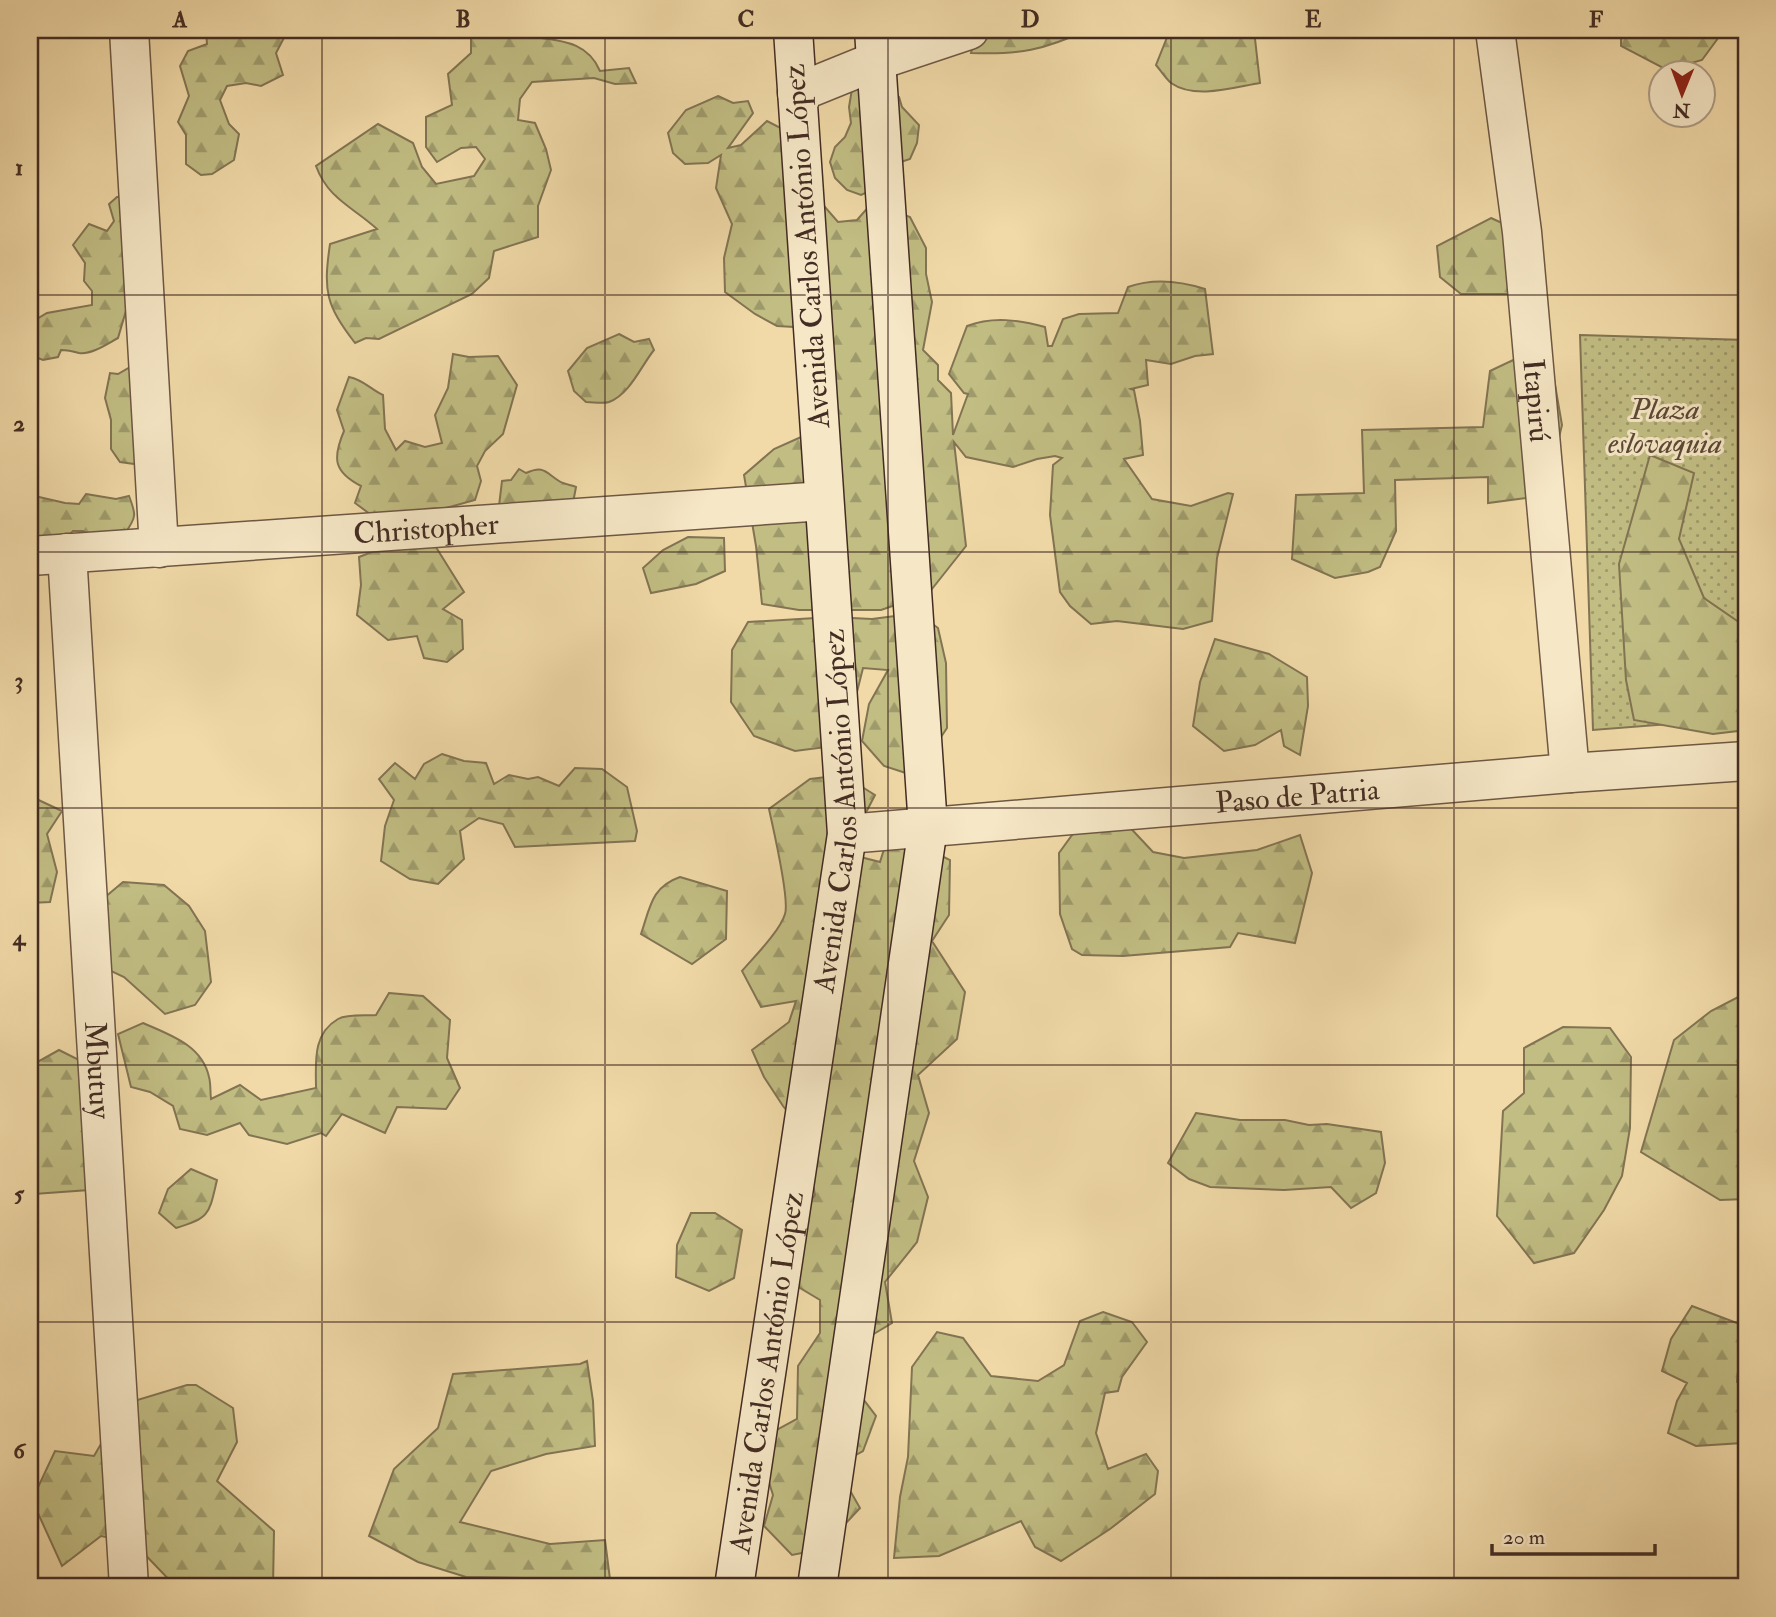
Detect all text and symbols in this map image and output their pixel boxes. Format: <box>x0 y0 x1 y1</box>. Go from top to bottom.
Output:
text: A <box>172 5 188 34</box>
text: B <box>455 5 471 34</box>
text: C <box>738 5 754 34</box>
text: D <box>1021 5 1039 34</box>
text: E <box>1305 5 1322 34</box>
text: F <box>1589 5 1604 34</box>
north arrow <box>1646 60 1716 130</box>
street label: Avenida Carlos António López <box>776 63 838 430</box>
text: N <box>1672 98 1691 122</box>
text: 1 <box>15 153 23 182</box>
street label: Itapirú <box>1515 357 1559 444</box>
park label: Plaza eslovaquia <box>1608 391 1722 462</box>
text: 2 <box>13 409 25 438</box>
street label: Christopher <box>352 505 500 552</box>
street label: Avenida Carlos António López <box>805 628 866 996</box>
text: 3 <box>15 666 23 695</box>
street label: Paso de Patria <box>1214 771 1381 821</box>
text: 4 <box>12 923 27 952</box>
street label: Mbutuy <box>77 1020 119 1121</box>
text: 5 <box>14 1179 25 1208</box>
street label: Avenida Carlos António López <box>721 1189 812 1557</box>
text: 6 <box>13 1436 27 1465</box>
scale bar <box>1492 1512 1655 1556</box>
text: 20 m <box>1503 1524 1545 1551</box>

